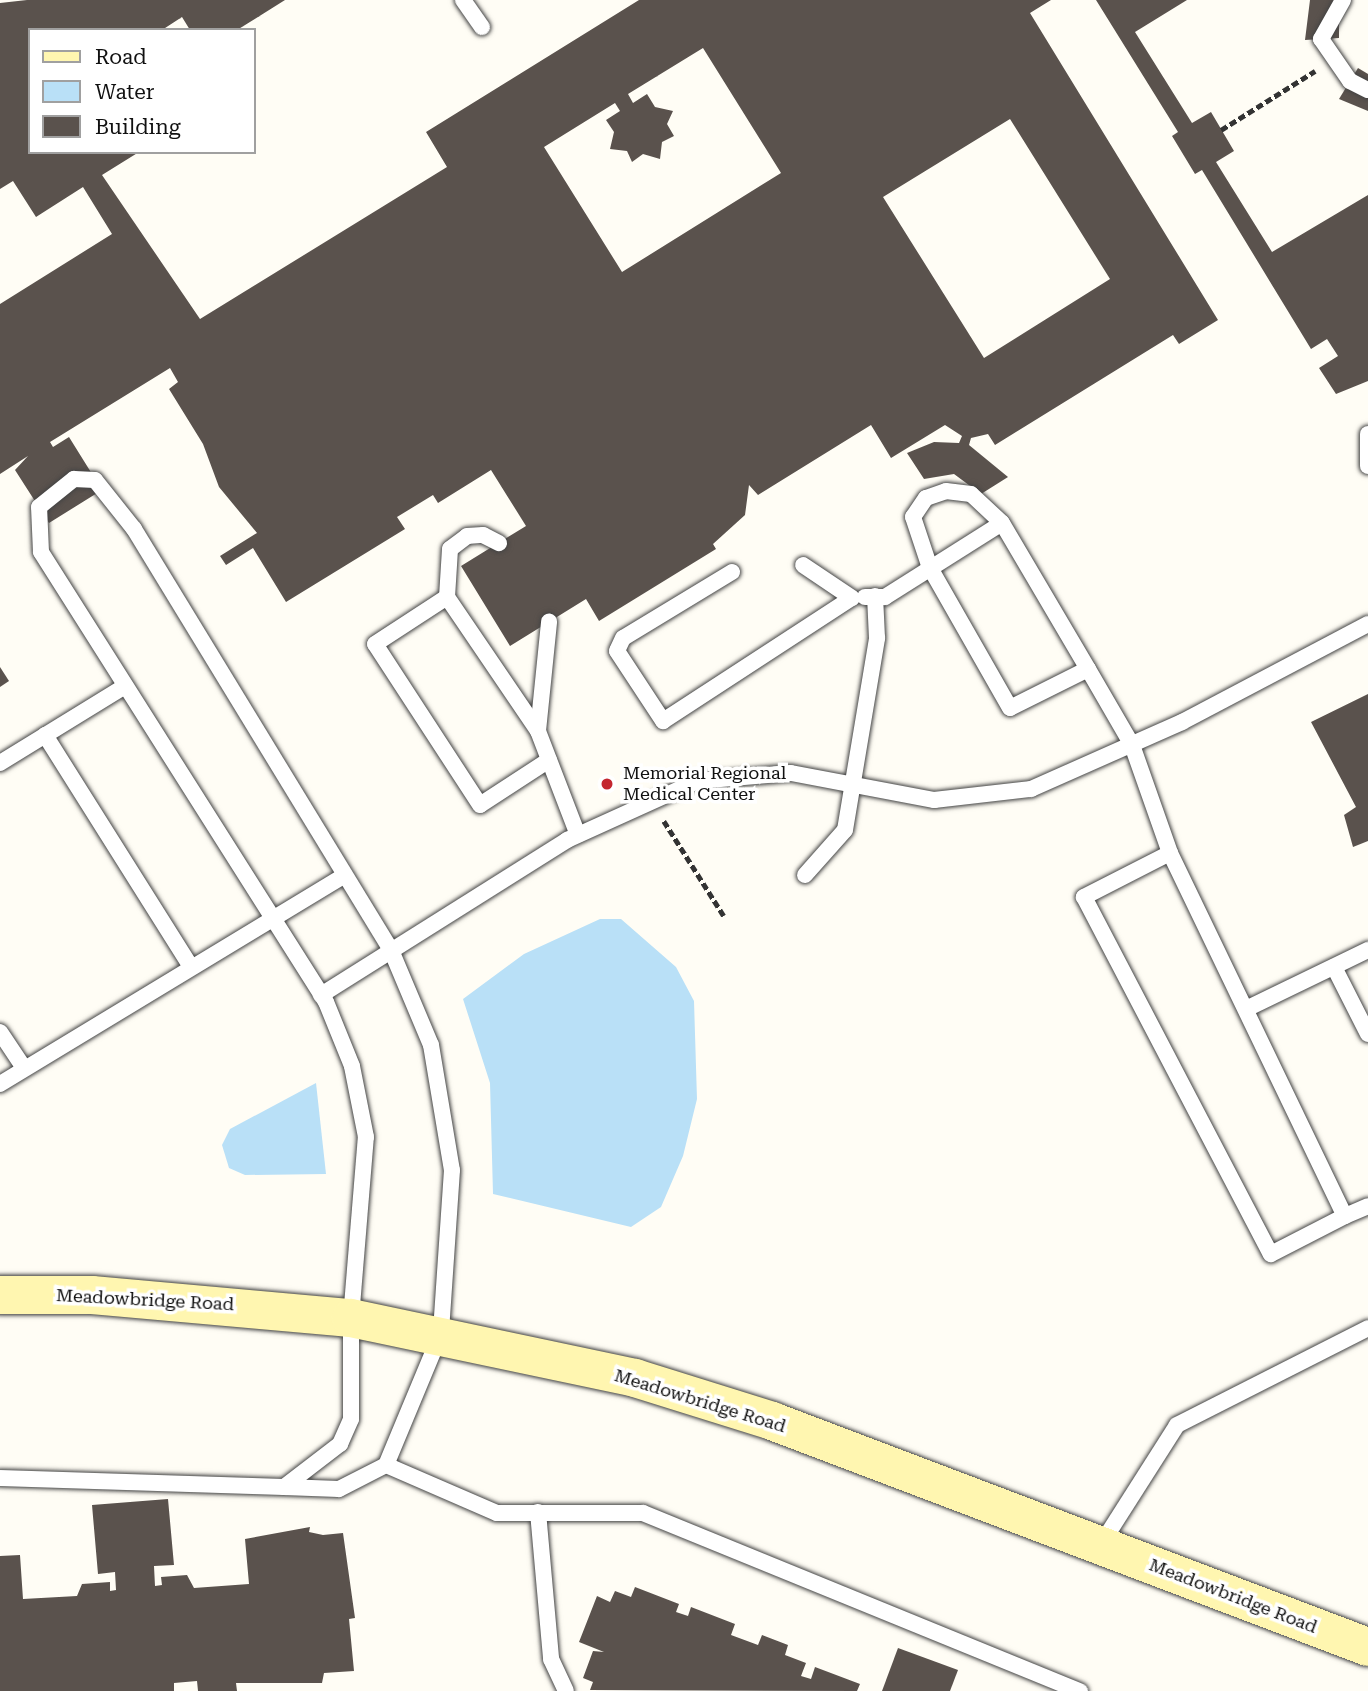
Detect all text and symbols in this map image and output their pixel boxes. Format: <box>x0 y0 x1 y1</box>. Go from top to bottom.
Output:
legend <box>28 28 256 154</box>
text: Road <box>95 45 147 69</box>
text: Water <box>95 80 154 104</box>
text: Building <box>95 115 181 139</box>
place label: Memorial Regional Medical Center <box>623 763 786 806</box>
marker: Memorial Regional Medical Center <box>597 774 617 794</box>
street label: Meadowbridge Road <box>55 1285 235 1315</box>
street label: Meadowbridge Road <box>612 1365 788 1437</box>
street label: Meadowbridge Road <box>1146 1554 1320 1638</box>

